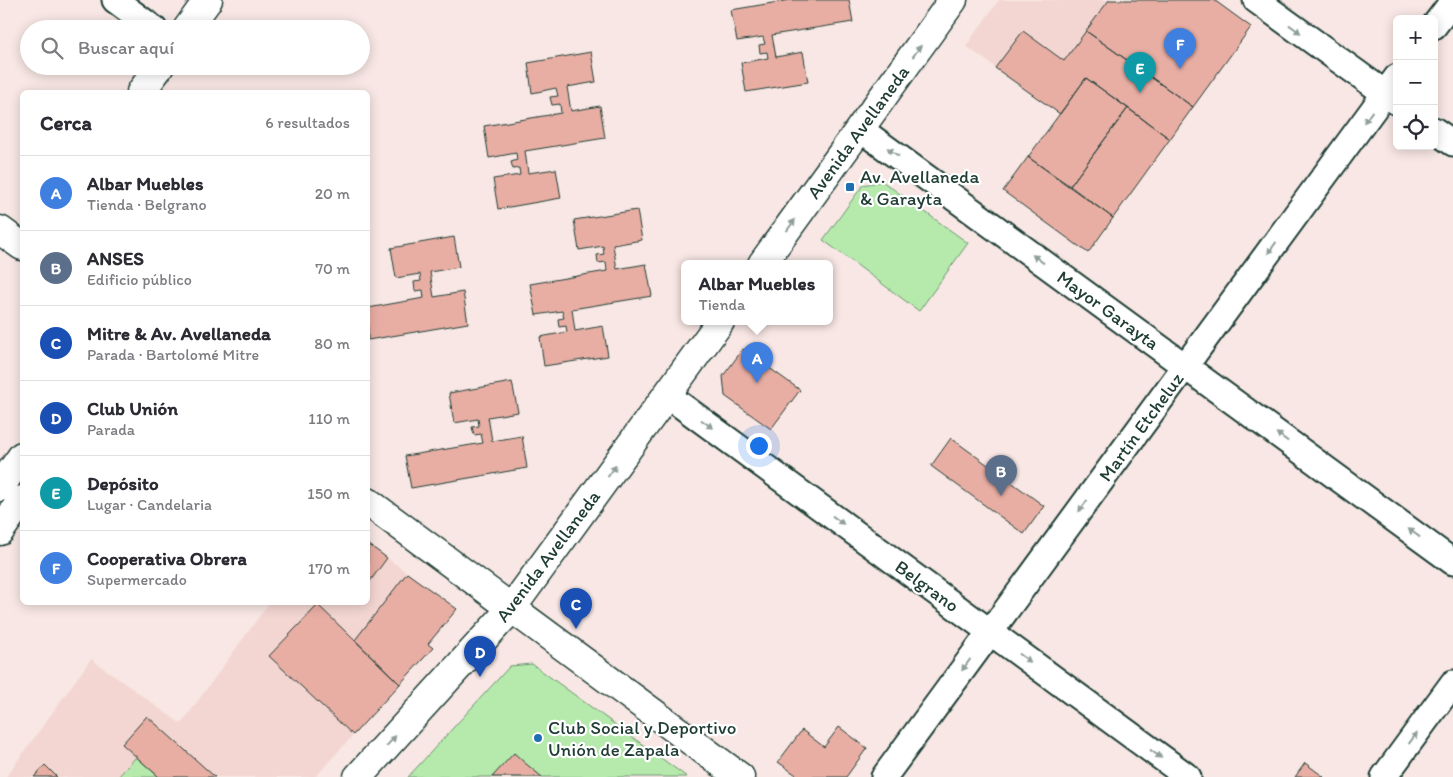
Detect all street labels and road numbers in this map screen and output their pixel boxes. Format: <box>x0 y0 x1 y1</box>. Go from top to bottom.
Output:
street label: Avenida Avellaneda <box>802 61 914 203</box>
street label: Mayor Garayta <box>1053 265 1163 355</box>
street label: Martín Etcheluz <box>1094 368 1188 486</box>
street label: Avenida Avellaneda <box>491 485 605 626</box>
street label: Belgrano <box>890 555 964 617</box>

